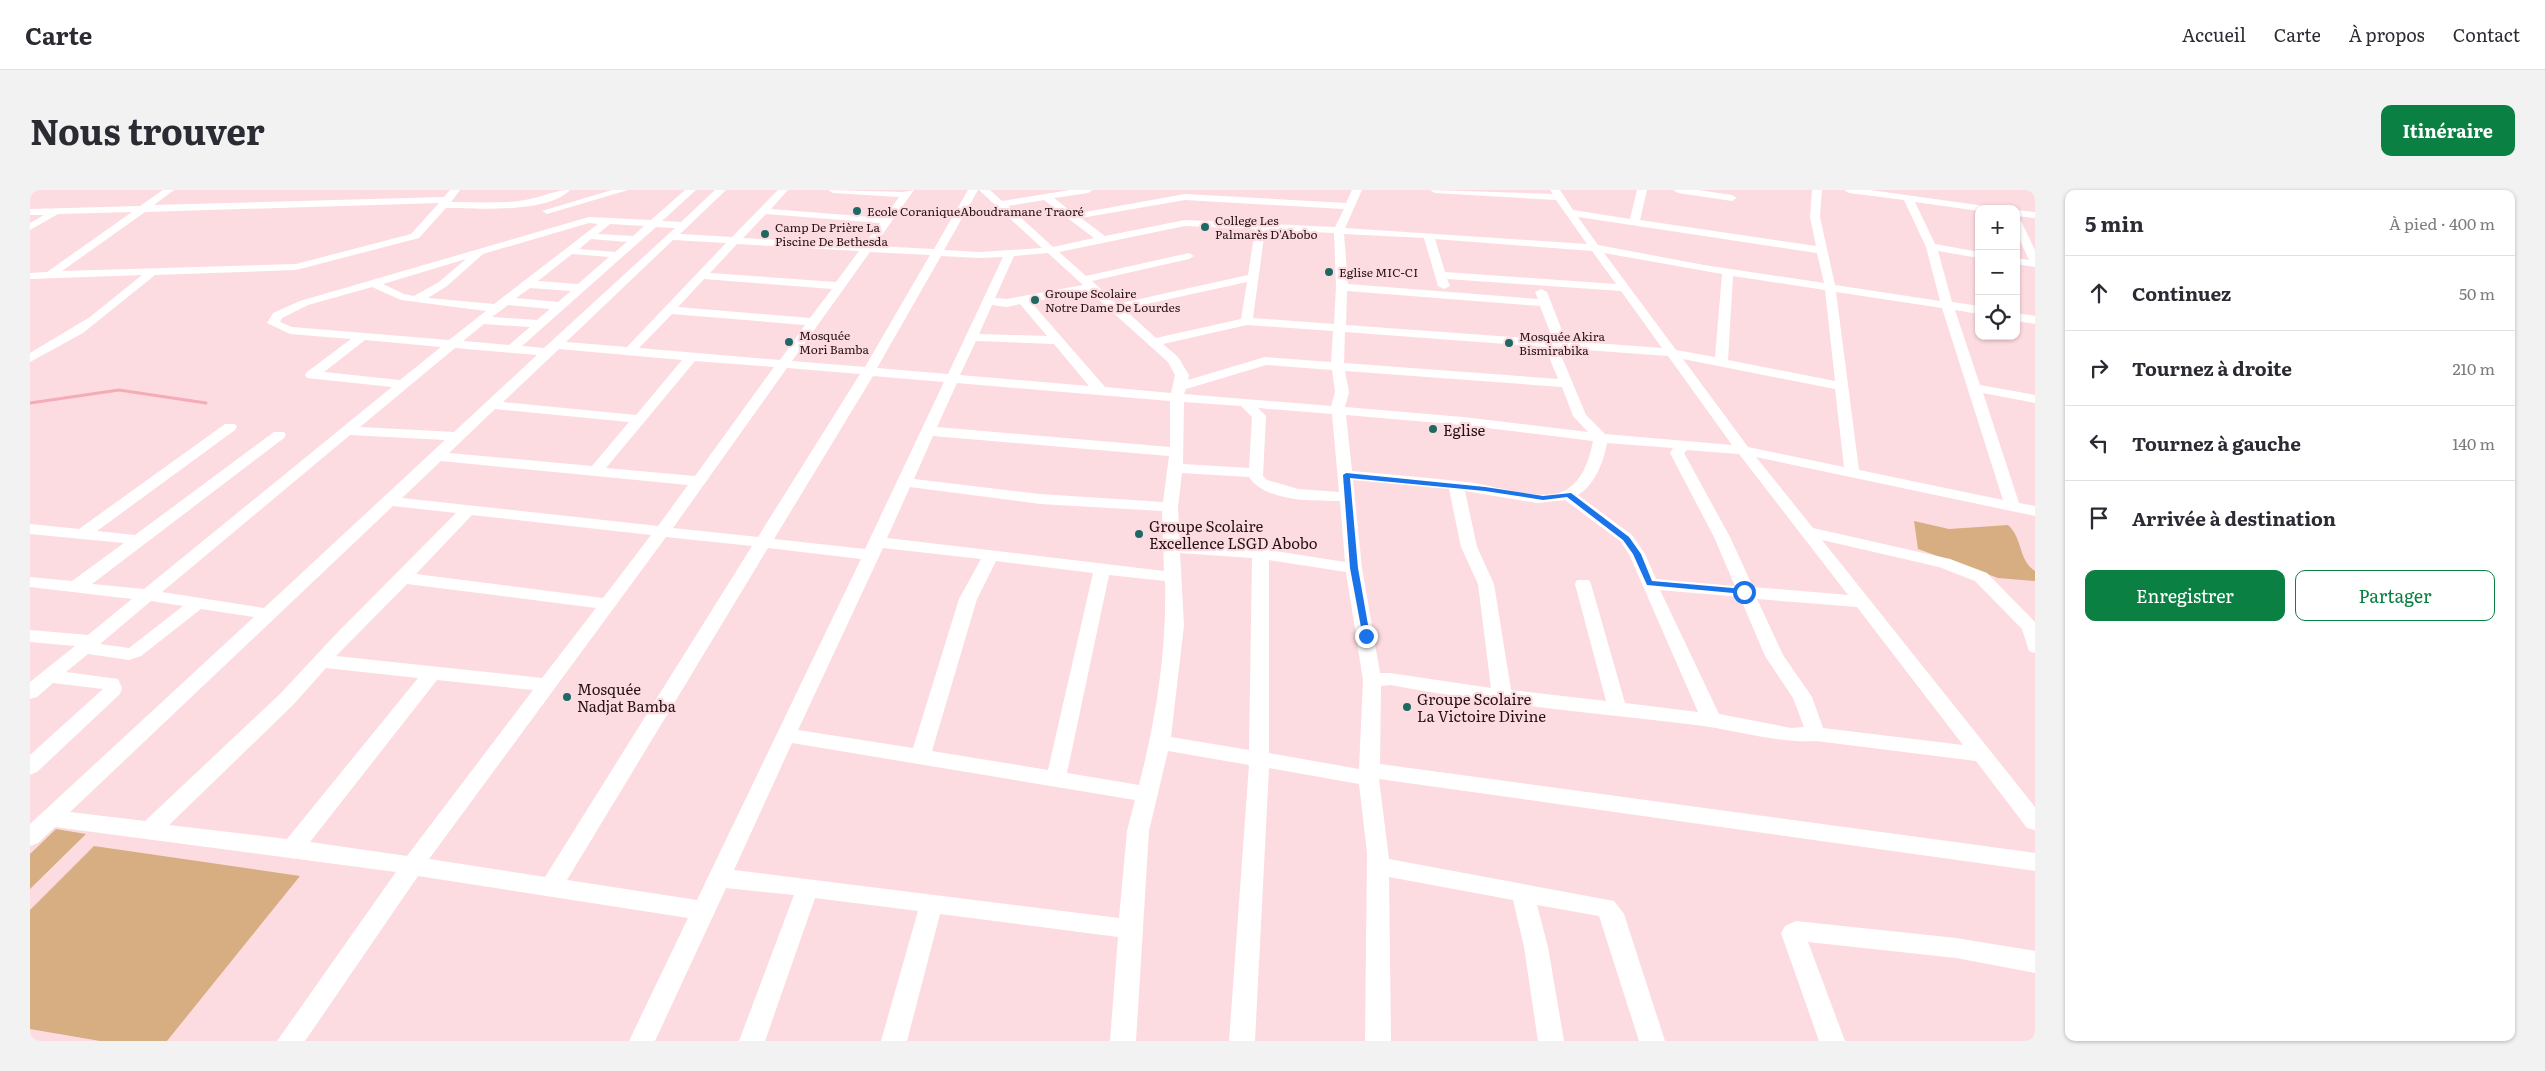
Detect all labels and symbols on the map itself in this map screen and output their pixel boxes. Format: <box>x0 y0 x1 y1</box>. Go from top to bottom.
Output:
place label: Ecole CoraniqueAboudramane Traoré <box>867 202 1084 220</box>
marker: Ecole CoraniqueAboudramane Traoré <box>851 205 863 217</box>
place label: College Les Palmarès D'Abobo <box>1215 211 1318 243</box>
place label: Camp De Prière La Piscine De Bethesda <box>775 218 888 250</box>
marker: College Les Palmarès D'Abobo <box>1199 221 1211 233</box>
marker: Camp De Prière La Piscine De Bethesda <box>759 228 771 240</box>
place label: Eglise MIC-CI <box>1339 263 1418 281</box>
marker: Eglise MIC-CI <box>1323 266 1335 278</box>
place label: Groupe Scolaire Notre Dame De Lourdes <box>1045 284 1181 316</box>
marker: Groupe Scolaire Notre Dame De Lourdes <box>1029 294 1041 306</box>
place label: Mosquée Mori Bamba <box>799 326 870 358</box>
place label: Mosquée Akira Bismirabika <box>1519 327 1605 359</box>
marker: Mosquée Mori Bamba <box>783 336 795 348</box>
marker: Mosquée Akira Bismirabika <box>1503 337 1515 349</box>
place label: Eglise <box>1443 418 1486 441</box>
marker: Eglise <box>1427 423 1439 435</box>
place label: Groupe Scolaire Excellence LSGD Abobo <box>1149 514 1318 554</box>
marker: Groupe Scolaire Excellence LSGD Abobo <box>1133 528 1145 540</box>
route start <box>1733 581 1756 604</box>
route end <box>1355 625 1378 648</box>
place label: Mosquée Nadjat Bamba <box>577 677 677 717</box>
place label: Groupe Scolaire La Victoire Divine <box>1417 687 1546 727</box>
marker: Mosquée Nadjat Bamba <box>561 691 573 703</box>
marker: Groupe Scolaire La Victoire Divine <box>1401 701 1413 713</box>

